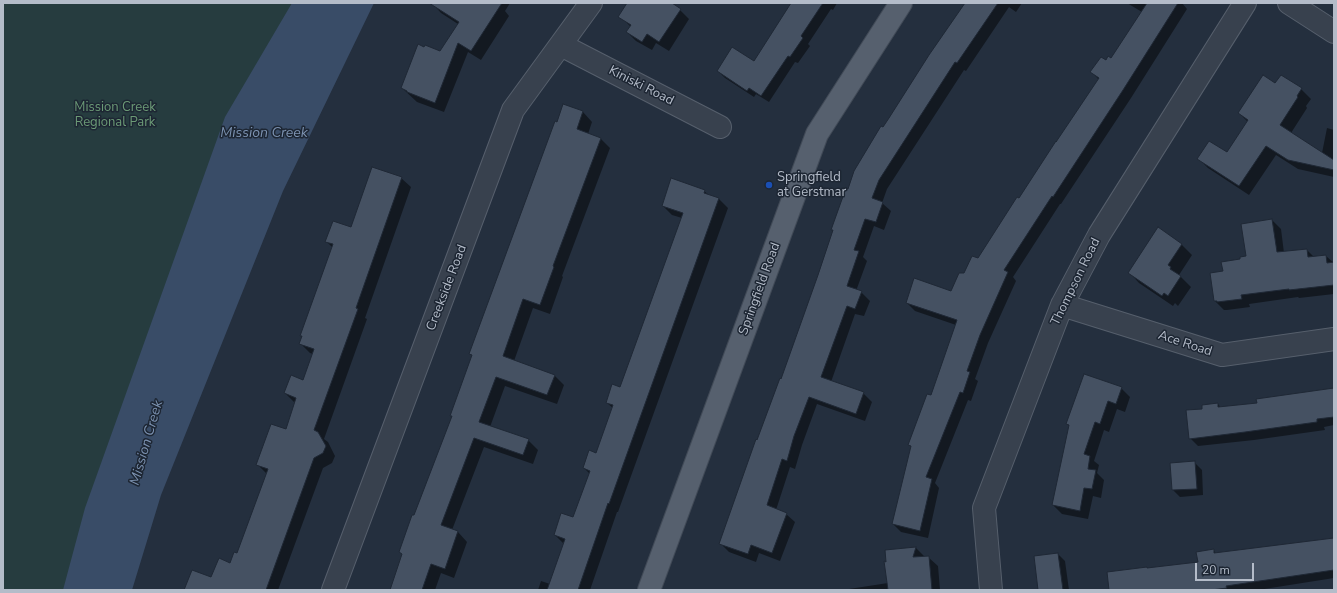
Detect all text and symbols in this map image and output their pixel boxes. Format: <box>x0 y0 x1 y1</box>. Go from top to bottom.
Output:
street label: Kiniski Road <box>606 63 676 109</box>
park label: Mission Creek Regional Park <box>74 100 156 131</box>
water label: Mission Creek <box>220 126 308 142</box>
place label: Springfield at Gerstmar <box>777 170 846 201</box>
marker: Springfield at Gerstmar <box>764 180 774 190</box>
street label: Thompson Road <box>1048 236 1104 328</box>
street label: Springfield Road <box>736 241 784 337</box>
street label: Creekside Road <box>423 243 471 333</box>
street label: Ace Road <box>1156 328 1214 360</box>
water label: Mission Creek <box>127 399 167 487</box>
scale bar <box>1197 555 1256 581</box>
text: 20 m <box>1202 562 1230 578</box>

